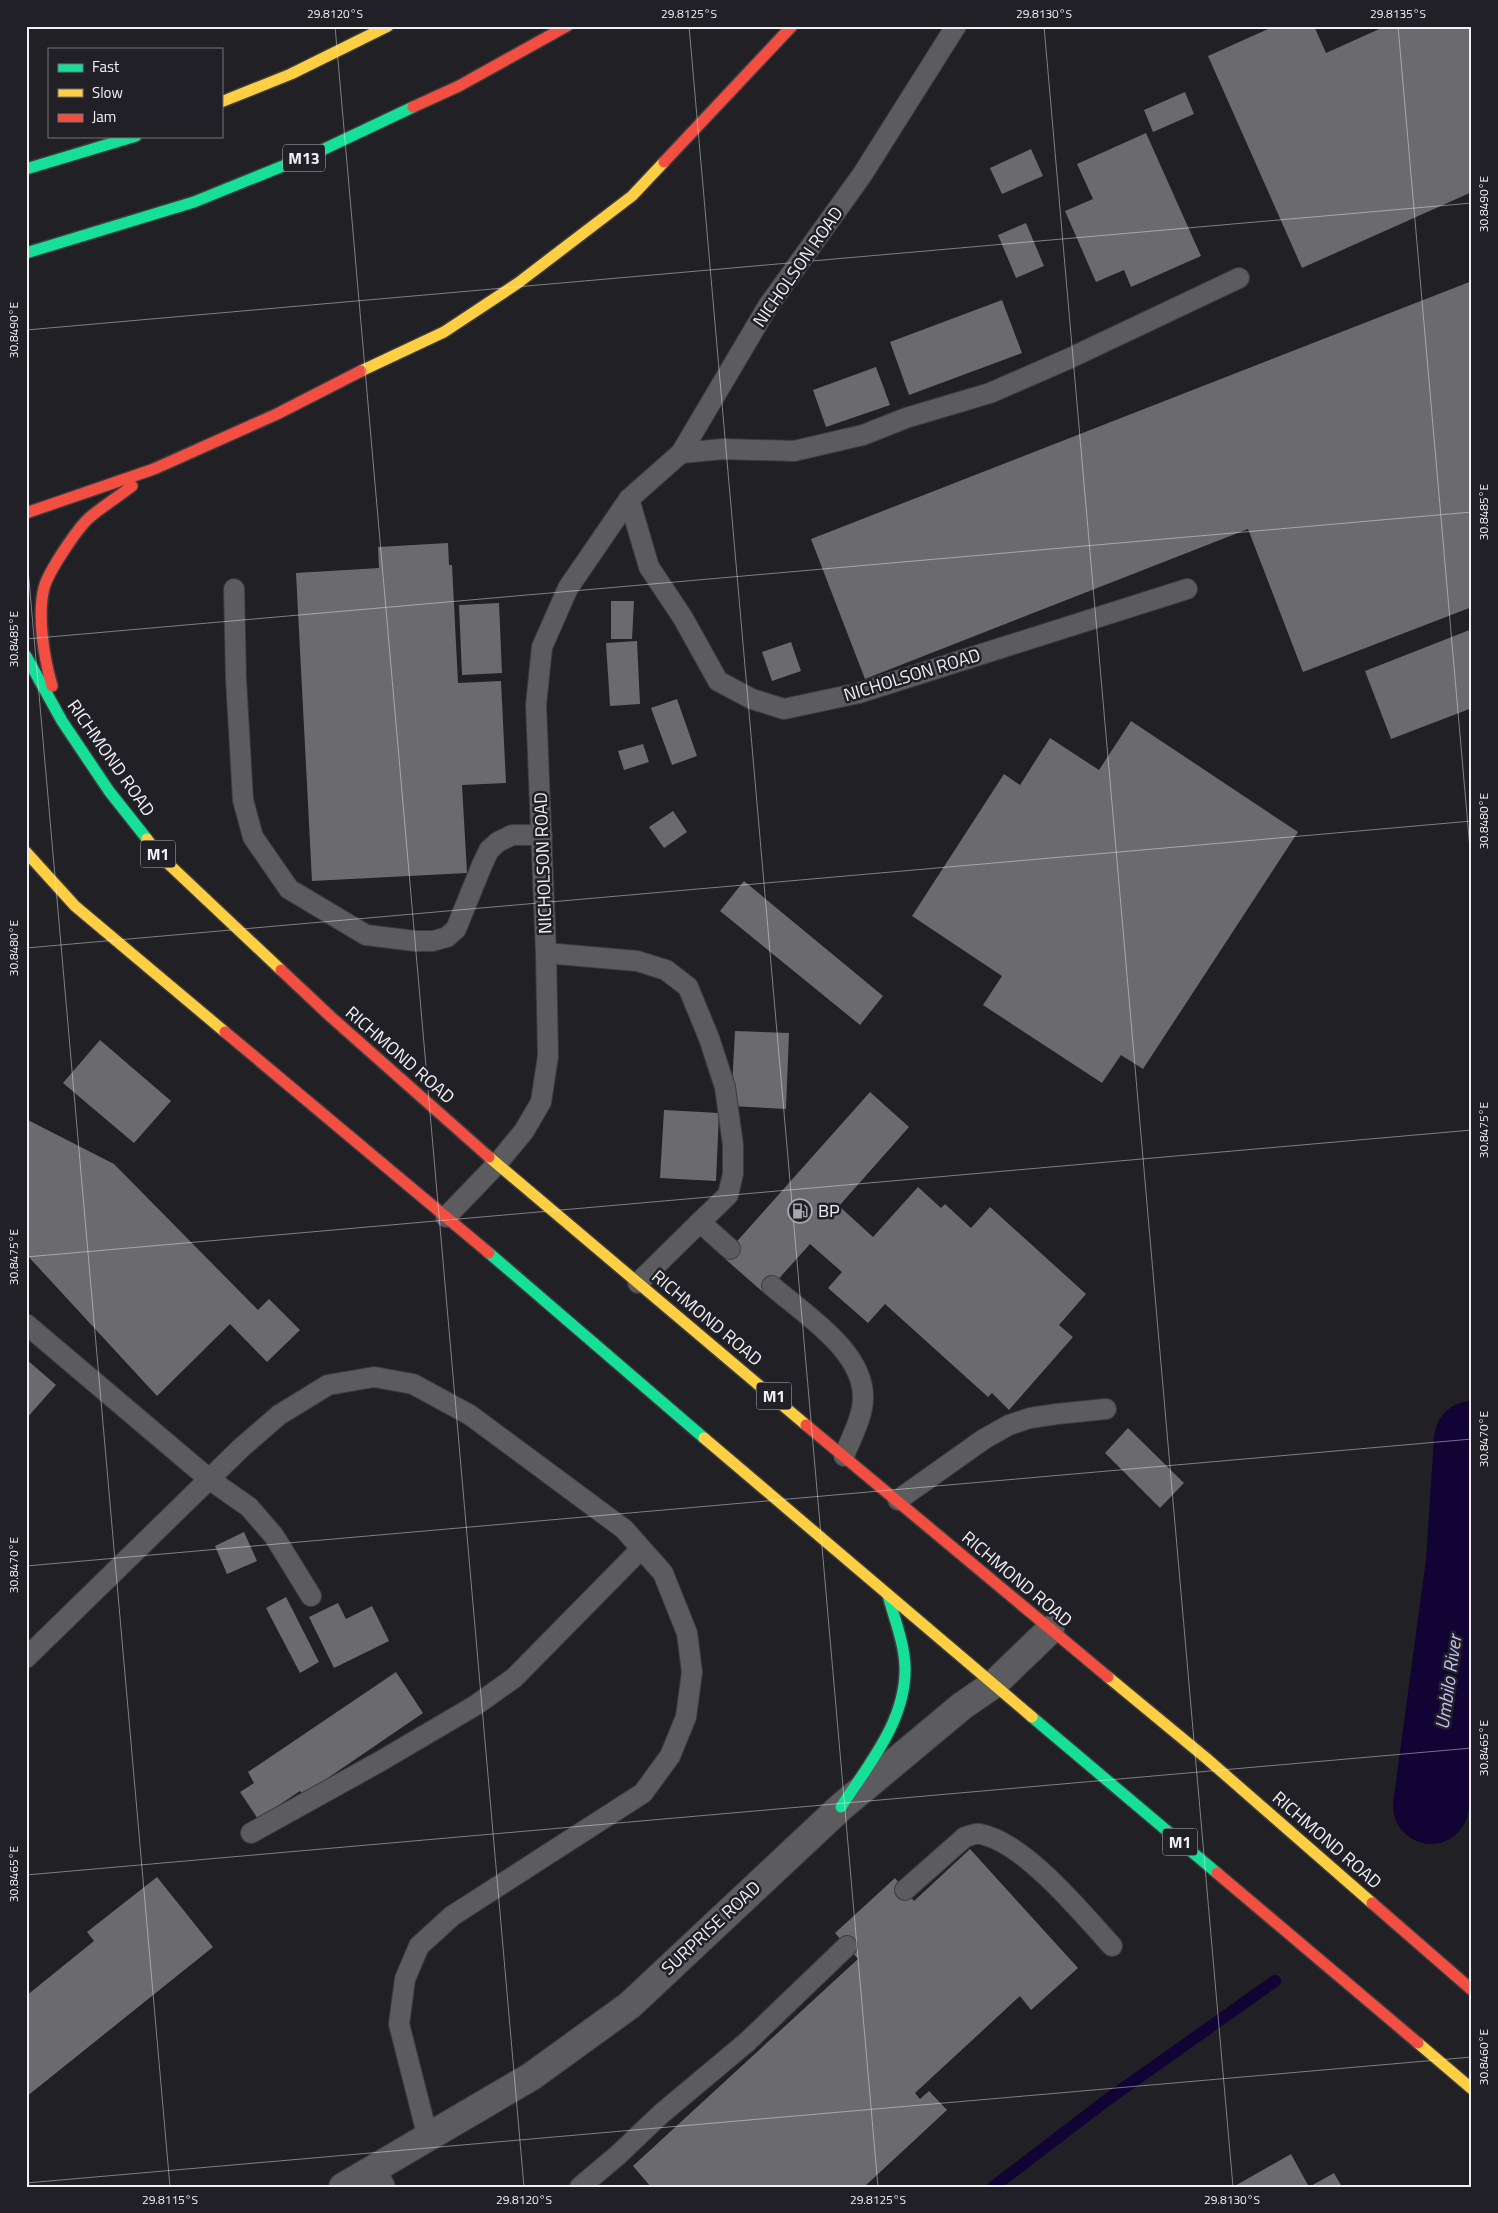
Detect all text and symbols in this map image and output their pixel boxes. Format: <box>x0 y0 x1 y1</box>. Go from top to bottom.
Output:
text: 29.8120°S <box>307 4 363 23</box>
text: 29.8125°S <box>661 4 717 23</box>
text: 29.8130°S <box>1016 4 1072 23</box>
text: 29.8135°S <box>1370 4 1426 23</box>
legend <box>48 48 222 138</box>
text: Fast <box>92 55 120 78</box>
text: Slow <box>92 81 123 104</box>
text: Jam <box>92 105 116 128</box>
road number: M13 <box>283 144 325 172</box>
text: 30.8490°E <box>1474 176 1493 232</box>
street label: NICHOLSON ROAD <box>746 201 849 333</box>
text: 30.8490°E <box>4 302 23 358</box>
text: 30.8485°E <box>1474 484 1493 540</box>
text: 30.8485°E <box>4 611 23 667</box>
street label: NICHOLSON ROAD <box>840 641 984 708</box>
street label: RICHMOND ROAD <box>61 694 162 822</box>
street label: NICHOLSON ROAD <box>527 792 558 934</box>
text: 30.8480°E <box>1474 793 1493 849</box>
road number: M1 <box>140 841 176 868</box>
text: 30.8480°E <box>4 920 23 976</box>
street label: RICHMOND ROAD <box>340 999 461 1110</box>
text: 30.8475°E <box>1474 1102 1493 1158</box>
place label: BP <box>818 1197 840 1224</box>
fuel station icon: BP <box>787 1198 813 1224</box>
text: 30.8475°E <box>4 1229 23 1285</box>
street label: RICHMOND ROAD <box>646 1263 769 1372</box>
road number: M1 <box>756 1382 792 1410</box>
text: 30.8470°E <box>1474 1411 1493 1467</box>
street label: RICHMOND ROAD <box>956 1524 1079 1633</box>
text: 30.8470°E <box>4 1537 23 1593</box>
water label: Umbilo River <box>1427 1631 1469 1731</box>
text: 30.8465°E <box>1474 1720 1493 1776</box>
street label: RICHMOND ROAD <box>1267 1784 1388 1895</box>
road number: M1 <box>1162 1828 1198 1855</box>
text: 30.8465°E <box>4 1846 23 1902</box>
street label: SURPRISE ROAD <box>655 1874 766 1981</box>
text: 30.8460°E <box>1474 2029 1493 2085</box>
text: 29.8115°S <box>142 2190 198 2209</box>
text: 29.8120°S <box>496 2190 552 2209</box>
text: 29.8125°S <box>850 2190 906 2209</box>
text: 29.8130°S <box>1204 2190 1260 2209</box>

